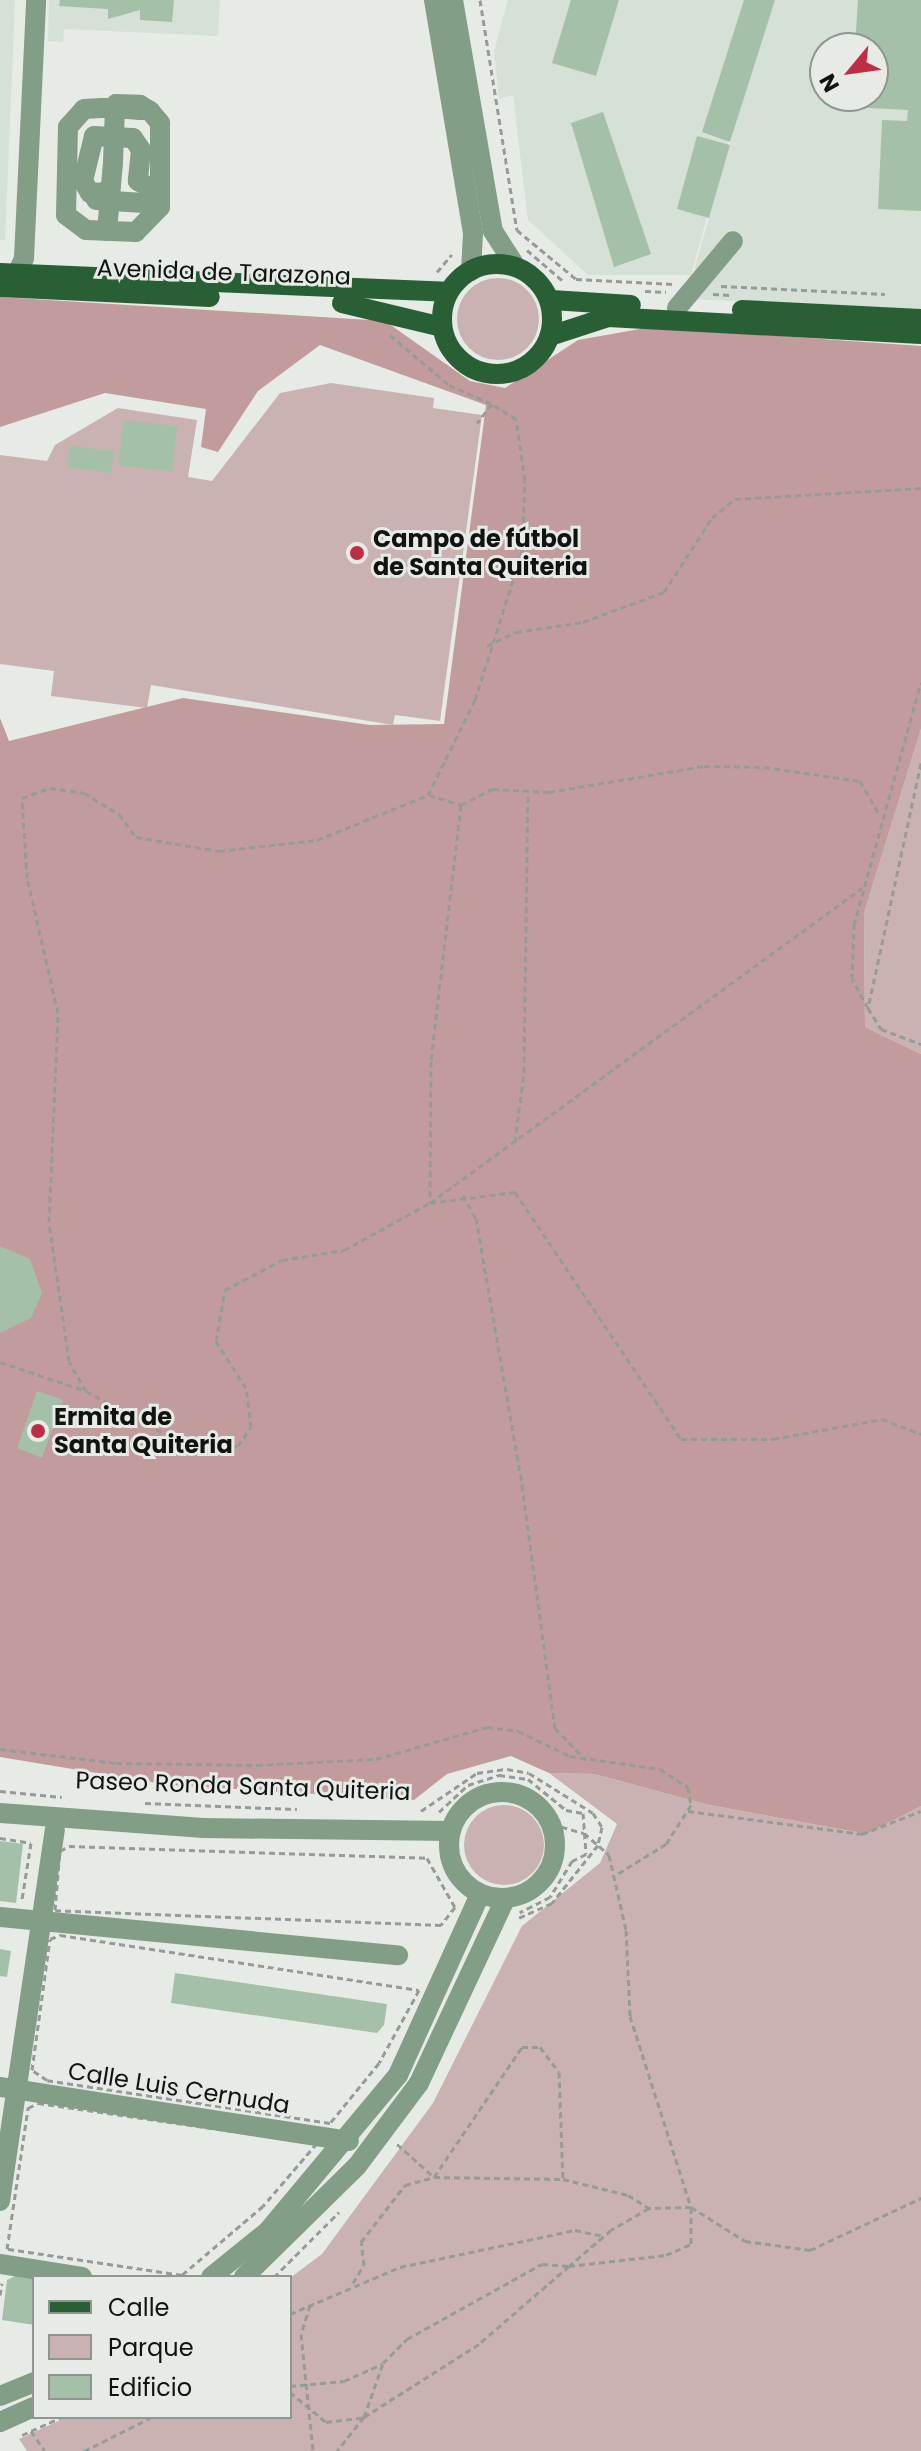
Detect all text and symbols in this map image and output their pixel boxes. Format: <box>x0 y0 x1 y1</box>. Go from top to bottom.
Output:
north arrow <box>809 32 889 112</box>
text: N <box>812 68 847 98</box>
street label: Avenida de Tarazona <box>96 253 352 291</box>
place label: Campo de fútbol de Santa Quiteria <box>373 525 588 581</box>
marker: Campo de fútbol de Santa Quiteria <box>348 544 366 562</box>
place label: Ermita de Santa Quiteria <box>54 1403 233 1459</box>
marker: Ermita de Santa Quiteria <box>29 1422 47 1440</box>
street label: Paseo Ronda Santa Quiteria <box>75 1766 411 1806</box>
street label: Calle Luis Cernuda <box>66 2056 292 2120</box>
legend <box>32 2275 292 2419</box>
text: Calle <box>108 2291 169 2324</box>
text: Parque <box>108 2331 194 2364</box>
text: Edificio <box>108 2371 192 2404</box>

